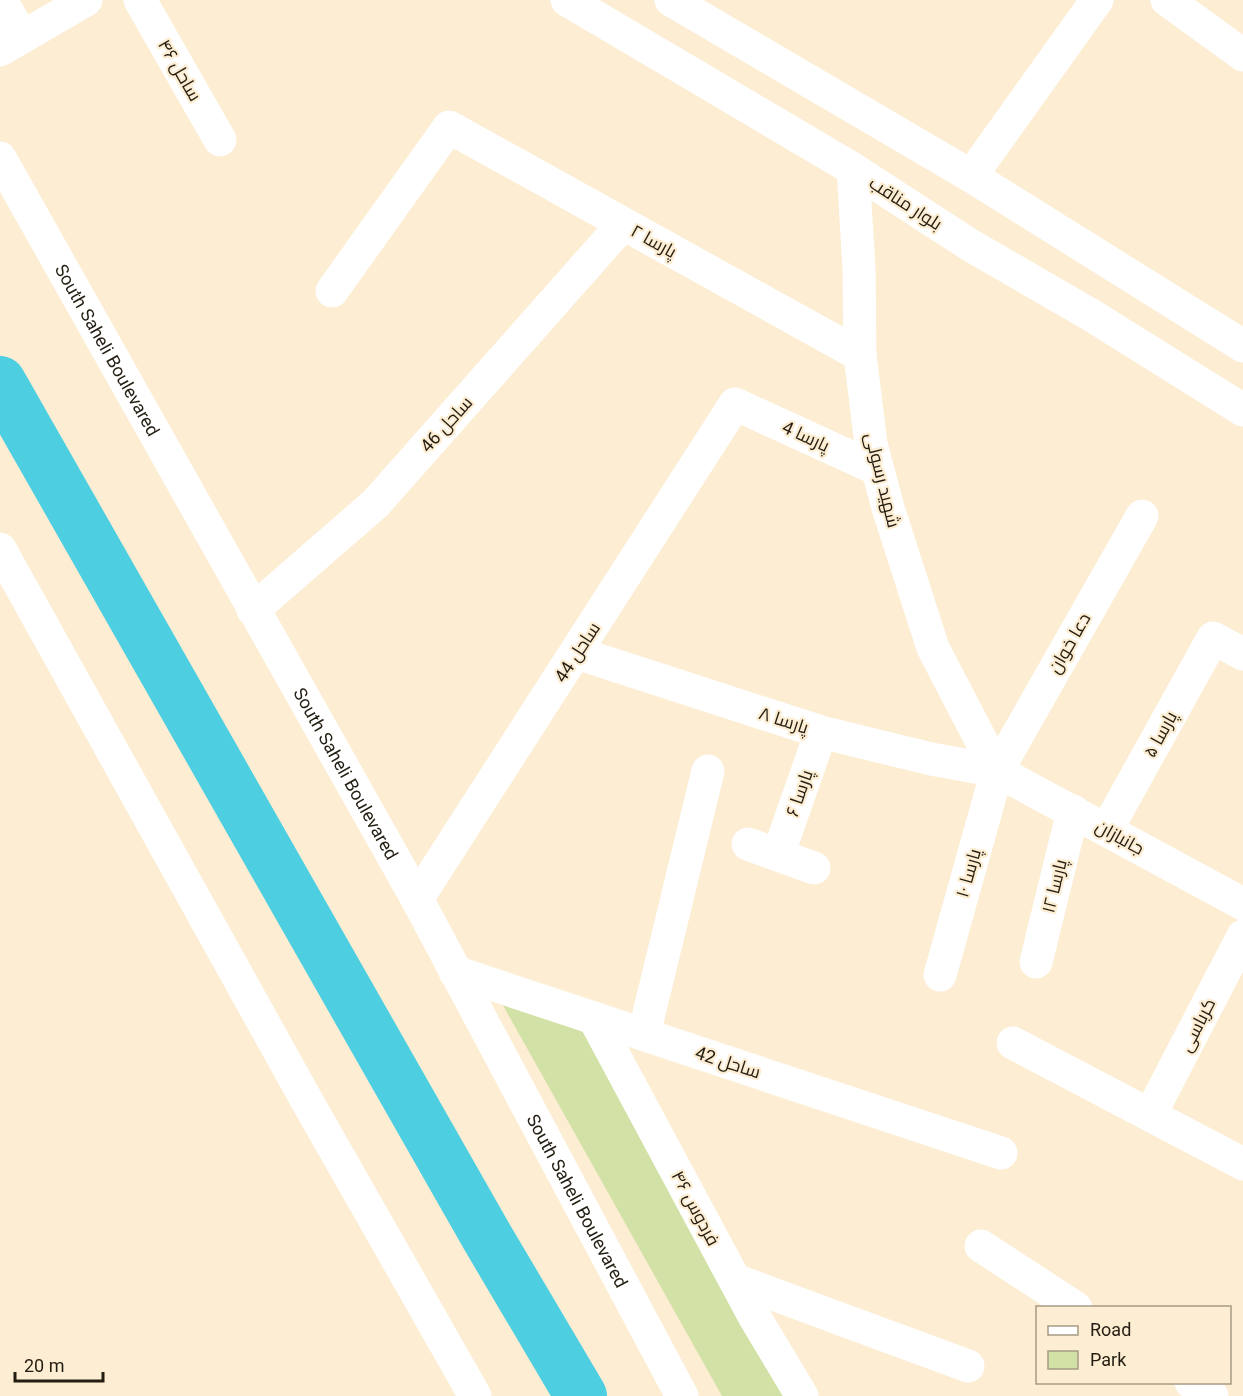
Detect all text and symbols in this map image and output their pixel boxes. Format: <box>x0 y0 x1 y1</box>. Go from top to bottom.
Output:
street label: ساحل ۴۶ <box>153 35 206 105</box>
street label: بلوار مناقب <box>865 172 946 235</box>
street label: پارسا ۲ <box>627 220 681 264</box>
street label: South Saheli Boulevared <box>51 260 165 439</box>
street label: ساحل 46 <box>416 392 477 457</box>
street label: پارسا 4 <box>778 416 833 458</box>
street label: شهید رسولی <box>860 430 905 530</box>
street label: دعا خوان <box>1043 609 1096 677</box>
street label: ساحل 44 <box>550 618 605 687</box>
street label: South Saheli Boulevared <box>290 684 403 863</box>
street label: پارسا ۸ <box>756 702 812 740</box>
street label: پارسا ۵ <box>1139 707 1183 762</box>
street label: پارسا ۶ <box>781 767 819 820</box>
street label: جانبازان <box>1092 815 1148 860</box>
street label: پارسا ۱۰ <box>951 846 987 900</box>
street label: پارسا ۱۲ <box>1037 857 1073 916</box>
street label: کرباسی <box>1175 995 1220 1056</box>
street label: ساحل 42 <box>692 1042 763 1083</box>
street label: South Saheli Boulevared <box>523 1110 633 1291</box>
street label: فردوس ۴۶ <box>667 1167 724 1249</box>
legend <box>1036 1306 1231 1384</box>
text: Road <box>1090 1319 1131 1340</box>
scale bar <box>15 1345 104 1383</box>
text: Park <box>1090 1349 1127 1370</box>
text: 20 m <box>24 1355 64 1376</box>

